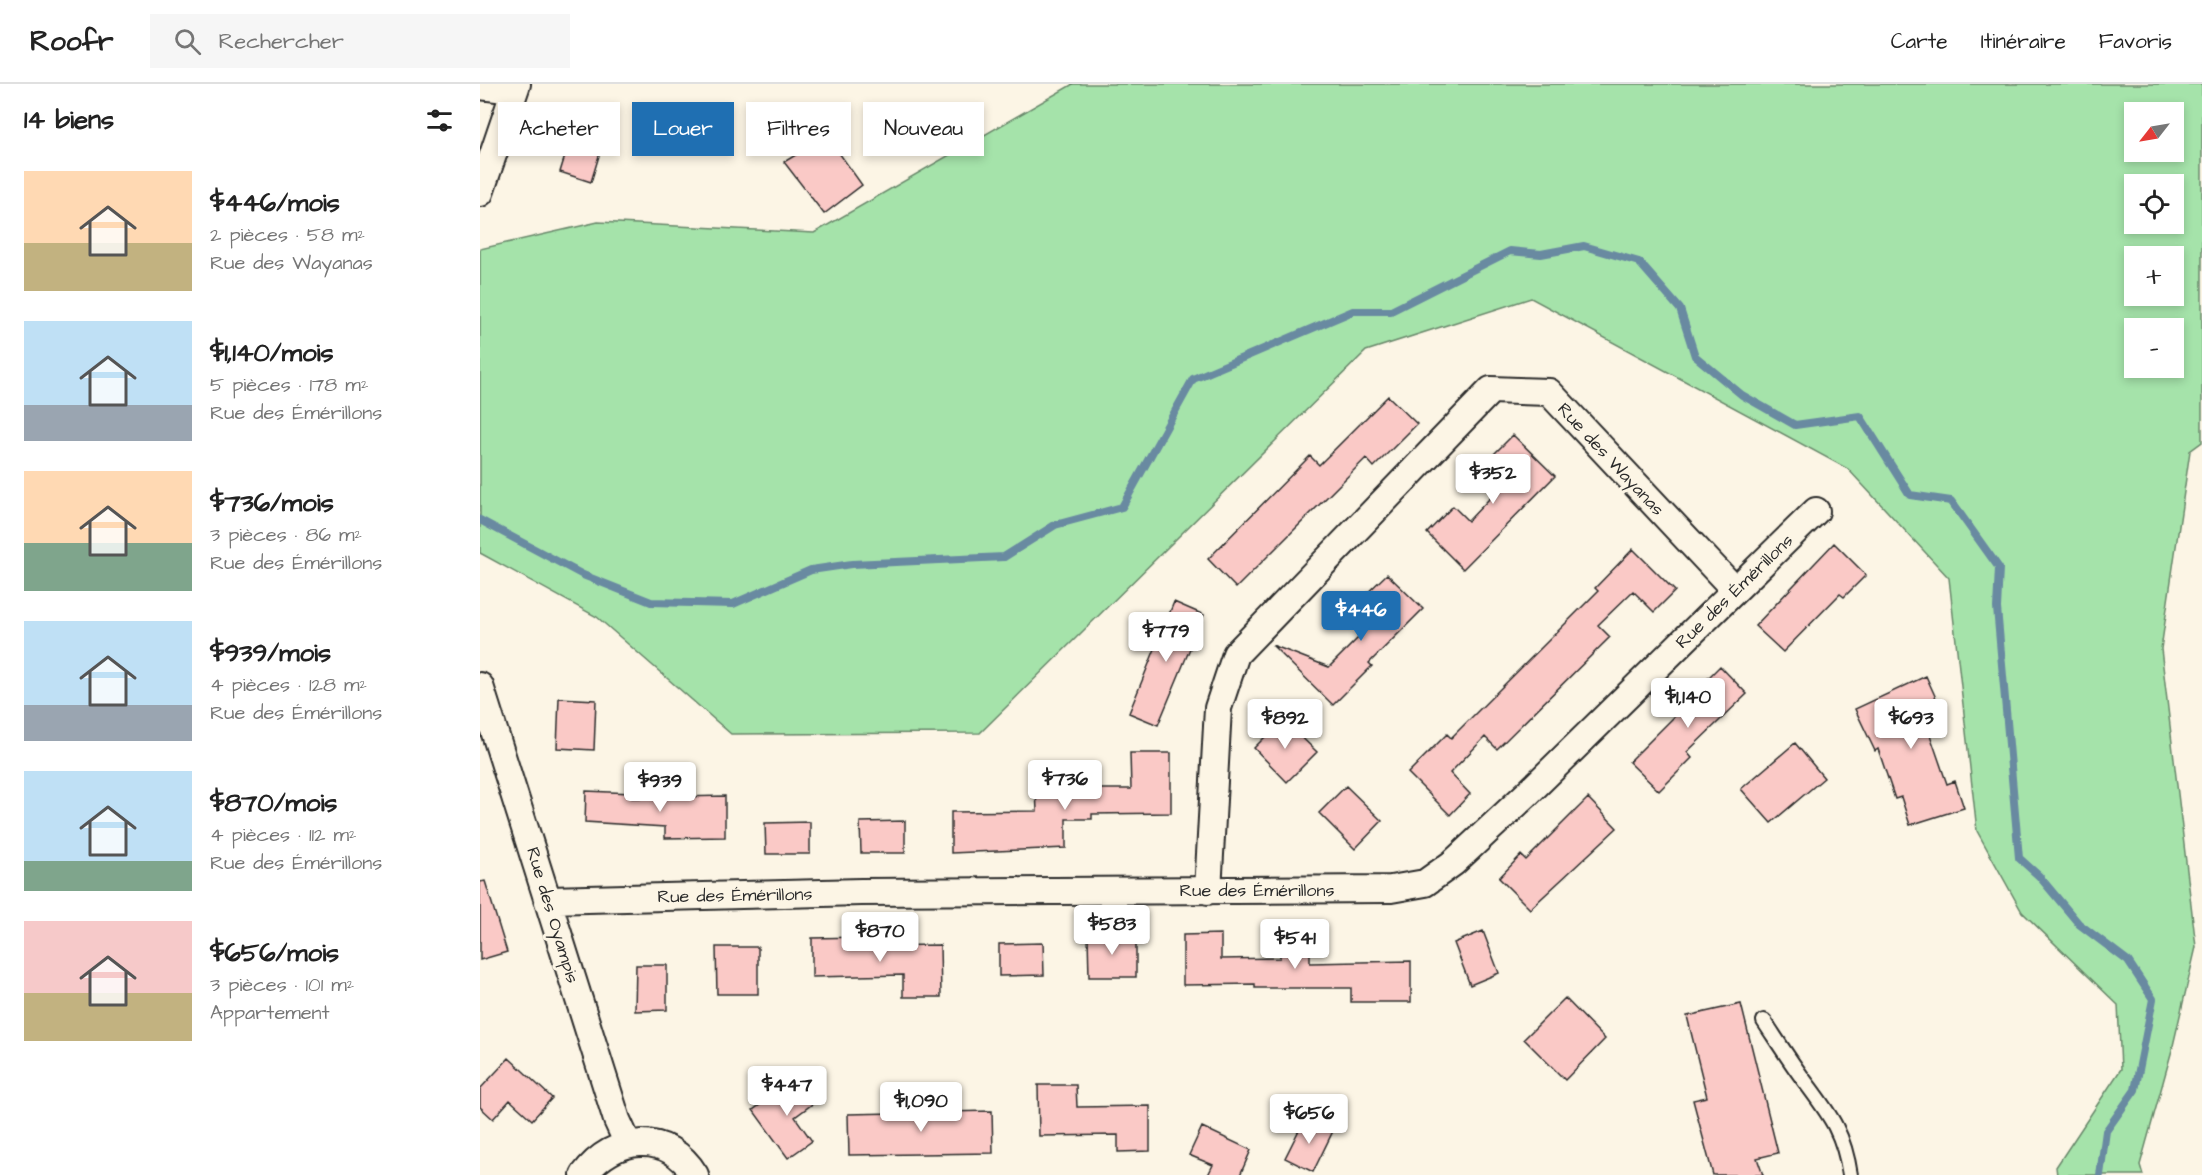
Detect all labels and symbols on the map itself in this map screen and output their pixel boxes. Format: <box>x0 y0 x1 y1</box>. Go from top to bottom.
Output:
north arrow <box>2124 102 2184 162</box>
street label: Rue des Wayanas <box>1551 397 1670 522</box>
pin: $352 <box>1457 454 1529 505</box>
street label: Rue des Émérillons <box>1670 529 1799 654</box>
pin: $446 <box>1325 591 1397 642</box>
pin: $779 <box>1130 612 1202 663</box>
pin: $1,140 <box>1639 678 1737 729</box>
pin: $892 <box>1249 699 1321 750</box>
pin: $693 <box>1875 699 1947 750</box>
pin: $736 <box>1029 760 1101 811</box>
pin: $939 <box>624 762 696 813</box>
street label: Rue des Oyampis <box>519 844 585 987</box>
street label: Rue des Émérillons <box>1179 878 1335 903</box>
street label: Rue des Émérillons <box>657 882 813 909</box>
pin: $583 <box>1076 905 1148 956</box>
pin: $870 <box>844 912 916 963</box>
pin: $541 <box>1259 919 1331 970</box>
pin: $447 <box>751 1066 823 1117</box>
pin: $1,090 <box>872 1082 970 1133</box>
pin: $656 <box>1273 1094 1345 1145</box>

